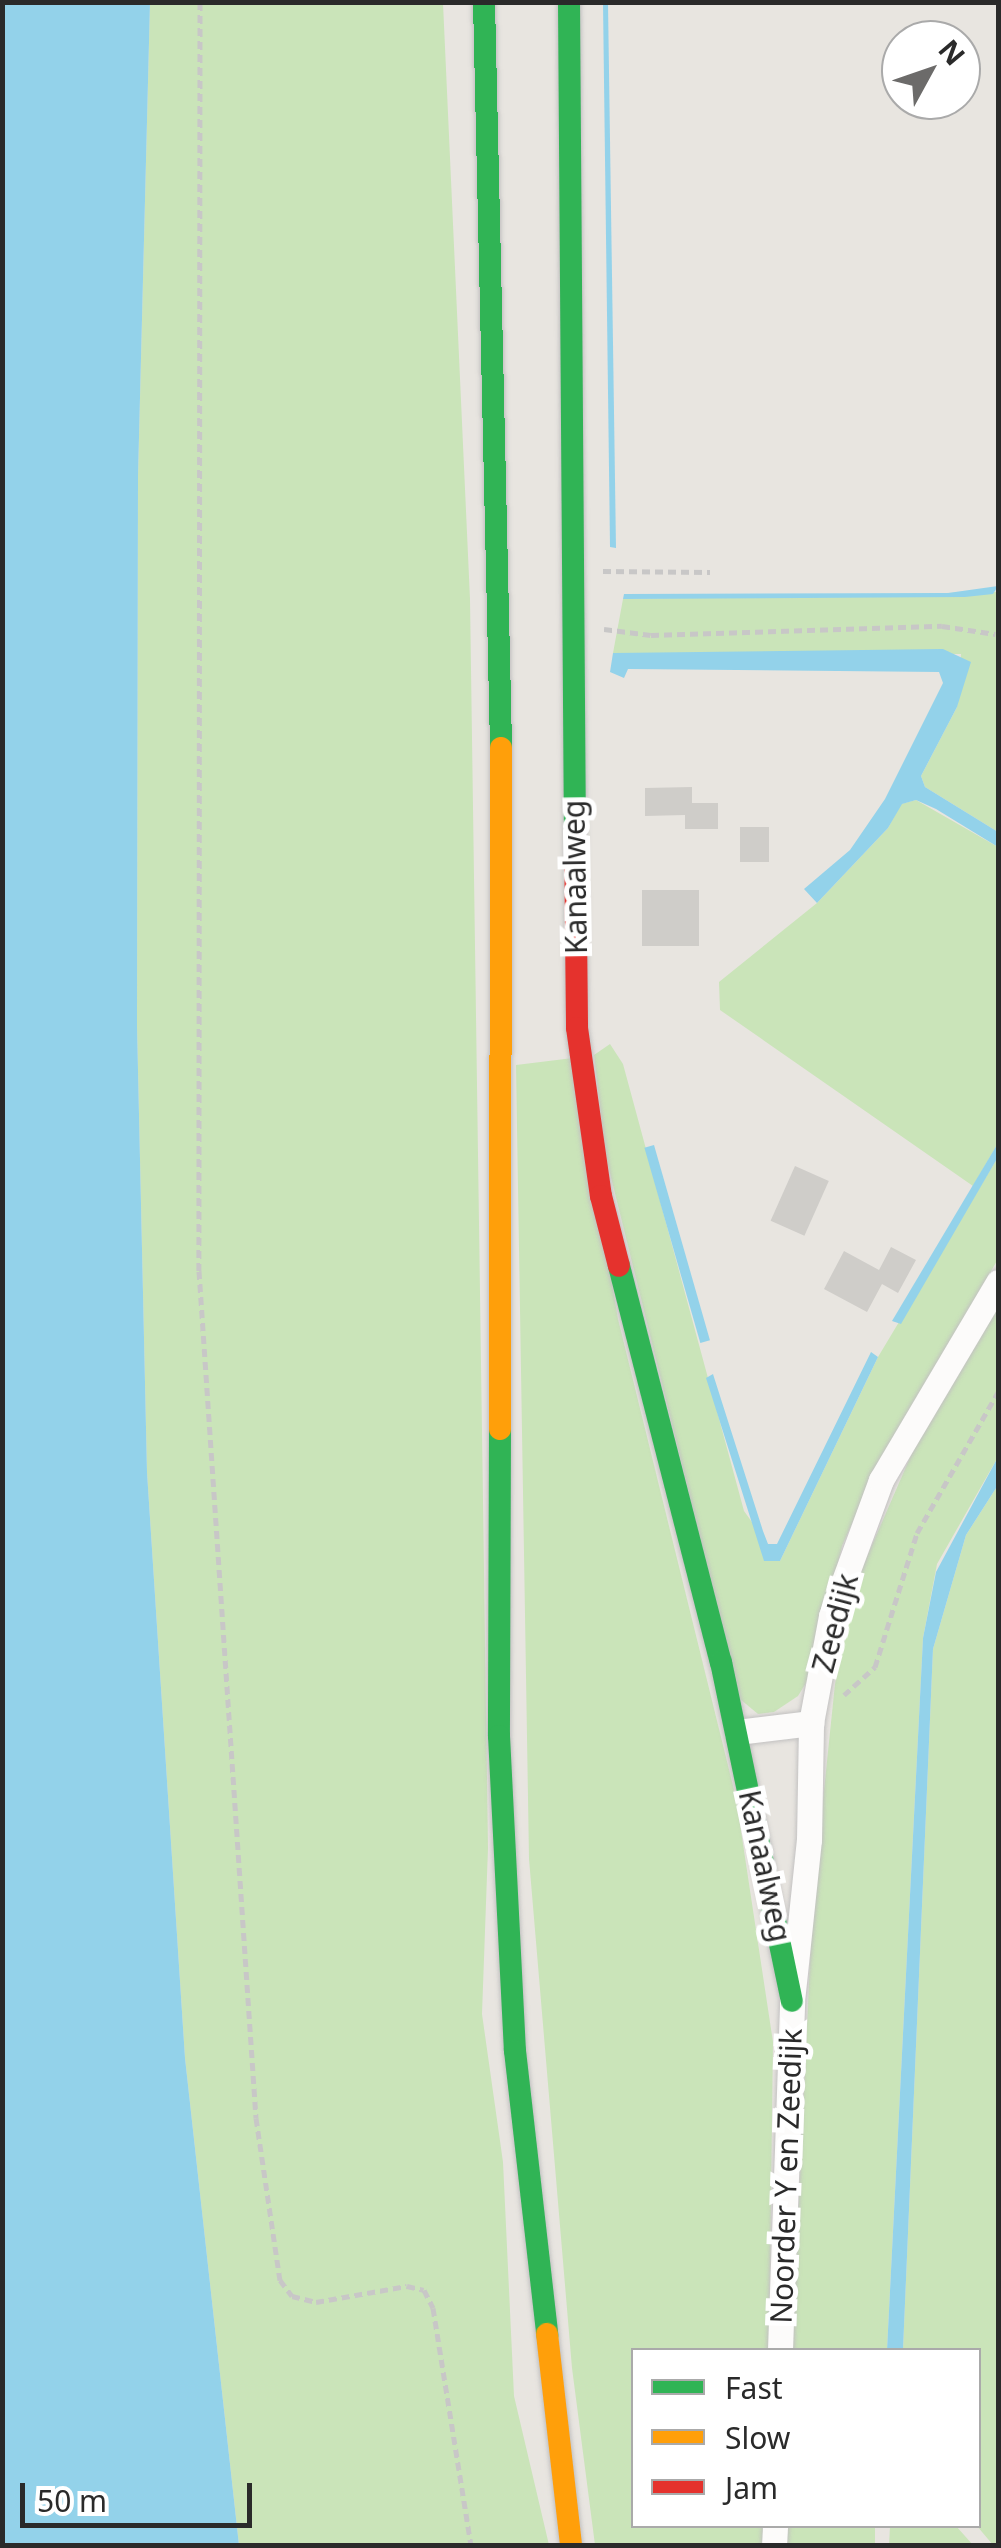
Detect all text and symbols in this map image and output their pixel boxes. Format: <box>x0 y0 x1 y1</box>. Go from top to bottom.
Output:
north arrow <box>881 20 981 120</box>
text: N <box>931 31 974 73</box>
street label: Kanaalweg <box>556 800 594 954</box>
street label: Zeedijk <box>805 1570 865 1676</box>
street label: Kanaalweg <box>731 1787 799 1945</box>
street label: Noorder Y en Zeedijk <box>763 2028 809 2324</box>
legend <box>631 2348 981 2528</box>
text: Fast <box>725 2367 783 2408</box>
text: Slow <box>725 2417 790 2458</box>
scale bar <box>25 2463 258 2525</box>
text: Jam <box>725 2467 778 2508</box>
text: 50 m <box>37 2480 107 2521</box>

